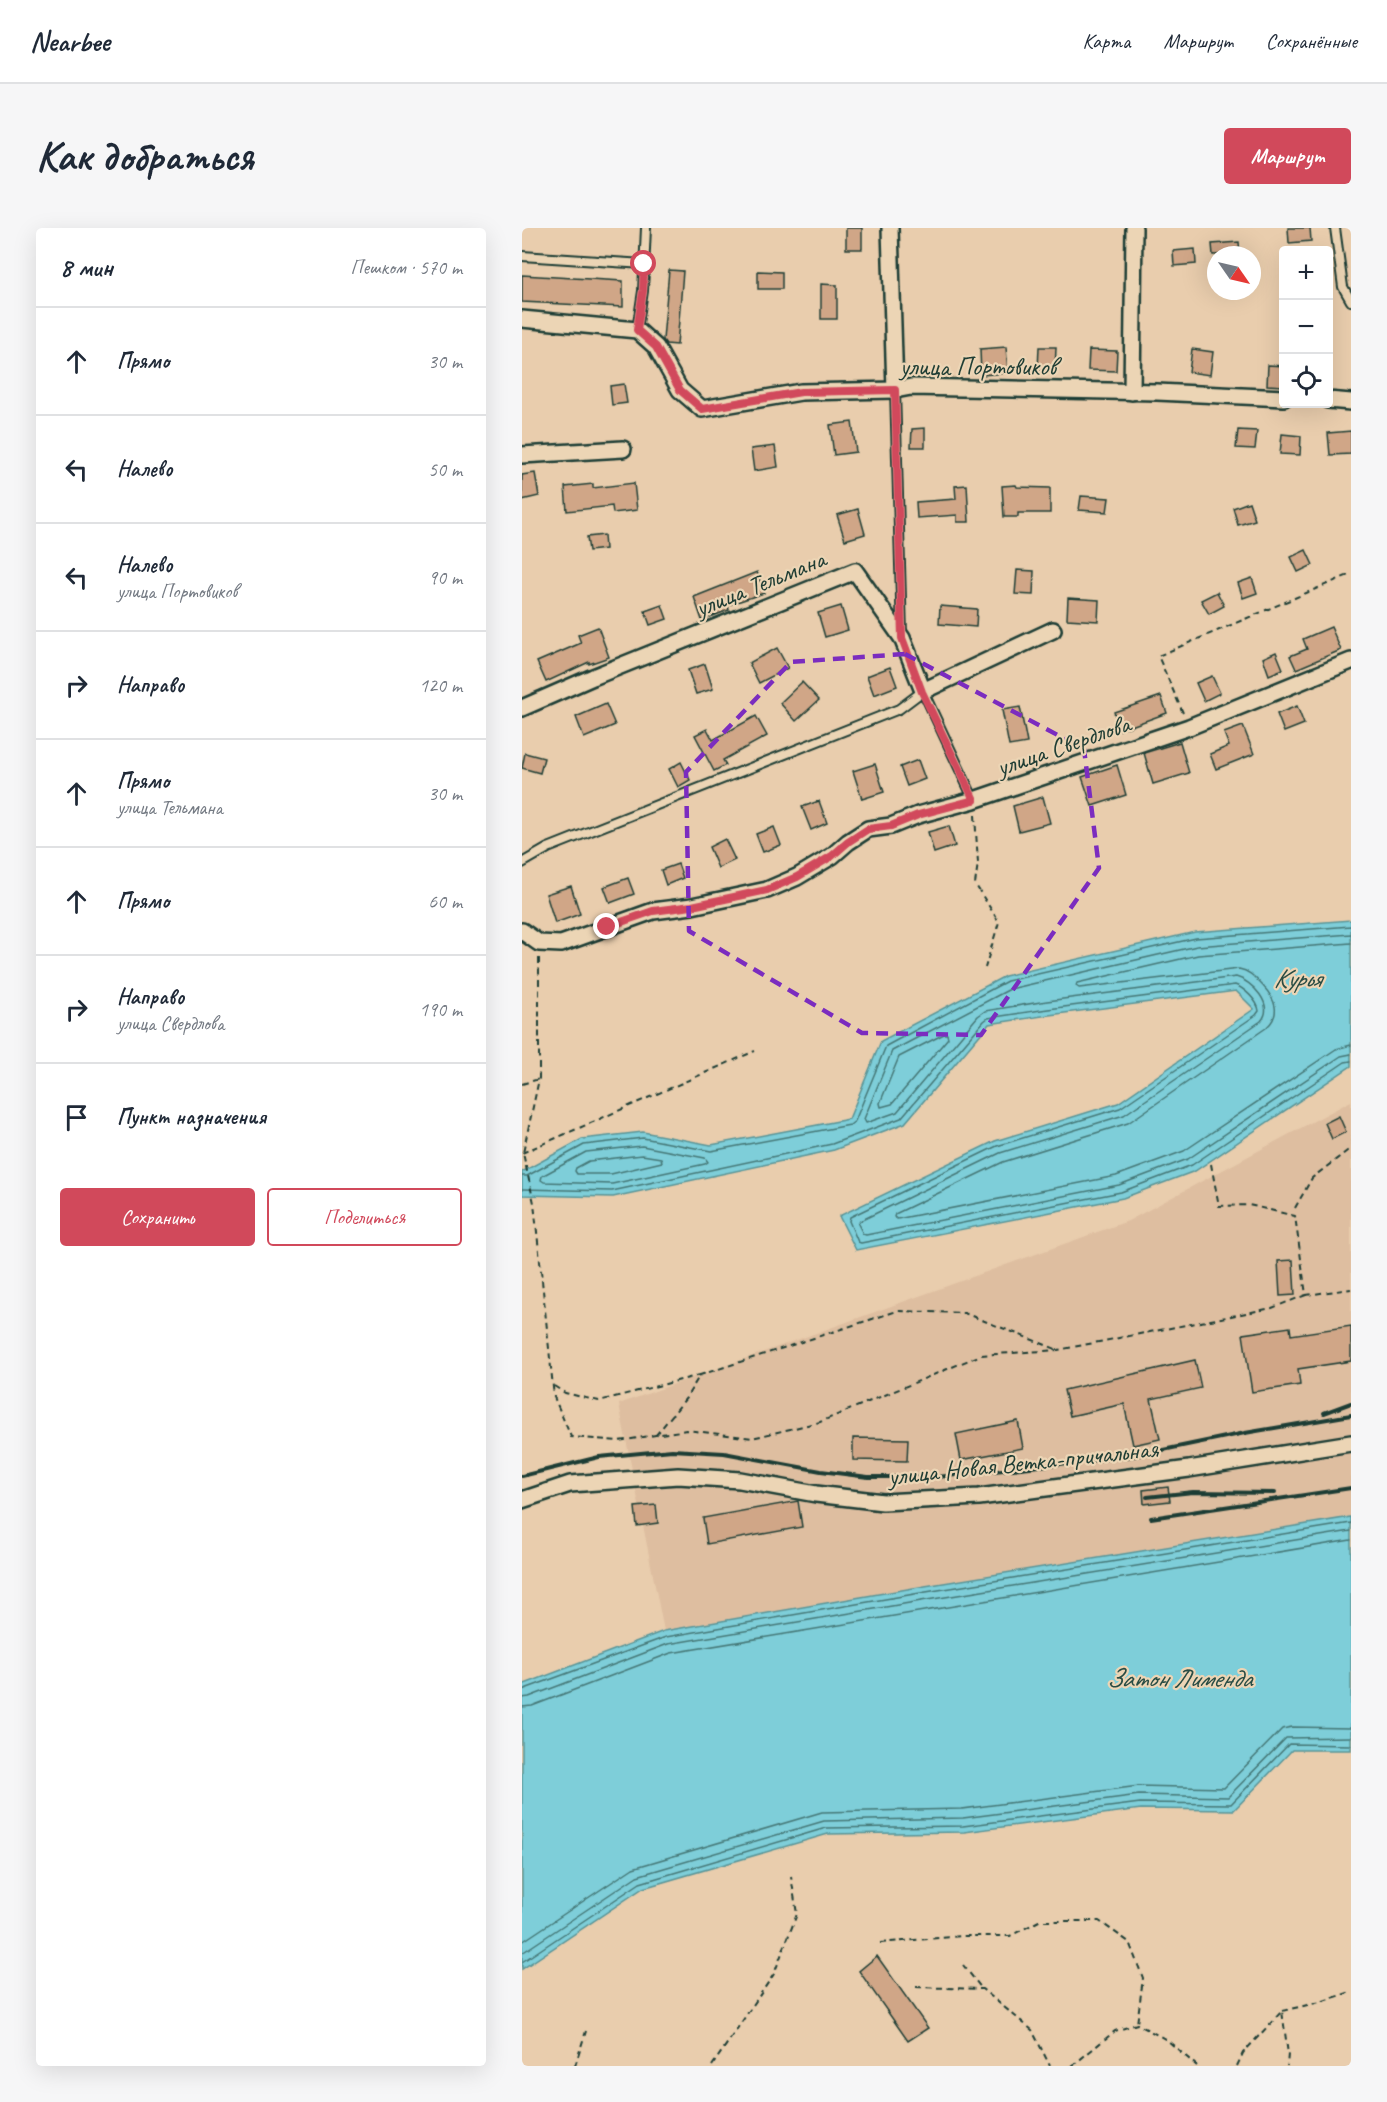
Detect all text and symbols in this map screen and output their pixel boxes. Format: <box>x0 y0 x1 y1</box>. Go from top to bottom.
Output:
text: Nearbee <box>30 24 110 59</box>
text: Карта <box>1082 28 1131 54</box>
text: Маршрут <box>1164 28 1233 54</box>
text: Сохранённые <box>1266 28 1357 54</box>
button: Маршрут <box>1224 128 1351 184</box>
text: Как добраться <box>36 130 253 183</box>
north arrow <box>1207 246 1261 300</box>
map controls <box>1279 246 1333 408</box>
button: + <box>1279 246 1333 300</box>
route start <box>630 250 656 276</box>
text: 8 мин <box>60 251 113 284</box>
text: Пешком · 570 m <box>350 255 462 280</box>
button: − <box>1279 300 1333 354</box>
icon: ahead <box>60 345 93 378</box>
text: Прямо <box>117 347 169 375</box>
text: 30 m <box>428 349 462 374</box>
street label: улица Портовиков <box>898 350 1062 383</box>
button: locate <box>1279 354 1333 408</box>
icon: left <box>60 453 93 486</box>
text: Налево <box>117 455 173 483</box>
text: 50 m <box>428 457 462 482</box>
street label: улица Тельмана <box>688 542 832 625</box>
text: Налево <box>117 551 173 579</box>
icon: left <box>60 561 93 594</box>
text: 90 m <box>428 565 462 590</box>
text: улица Портовиков <box>117 579 237 604</box>
icon: right <box>60 669 93 702</box>
text: Направо <box>117 671 184 699</box>
text: 120 m <box>419 673 462 698</box>
street label: улица Свердлова <box>990 706 1137 784</box>
text: Прямо <box>117 767 169 795</box>
icon: ahead <box>60 777 93 810</box>
text: 30 m <box>428 781 462 806</box>
text: улица Тельмана <box>117 795 223 820</box>
icon: ahead <box>60 885 93 918</box>
text: Прямо <box>117 887 169 915</box>
text: 60 m <box>428 889 462 914</box>
route end <box>593 913 619 939</box>
water label: Курья <box>1274 961 1325 995</box>
text: Направо <box>117 983 184 1011</box>
icon: right <box>60 993 93 1026</box>
text: 190 m <box>419 997 462 1022</box>
text: улица Свердлова <box>117 1011 224 1036</box>
icon: arrive <box>60 1101 93 1134</box>
text: Пункт назначения <box>117 1103 266 1131</box>
button: Сохранить <box>60 1188 255 1246</box>
button: Поделиться <box>267 1188 462 1246</box>
street label: улица Новая Ветка-причальная <box>884 1432 1161 1493</box>
water label: Затон Лименда <box>1106 1661 1254 1695</box>

